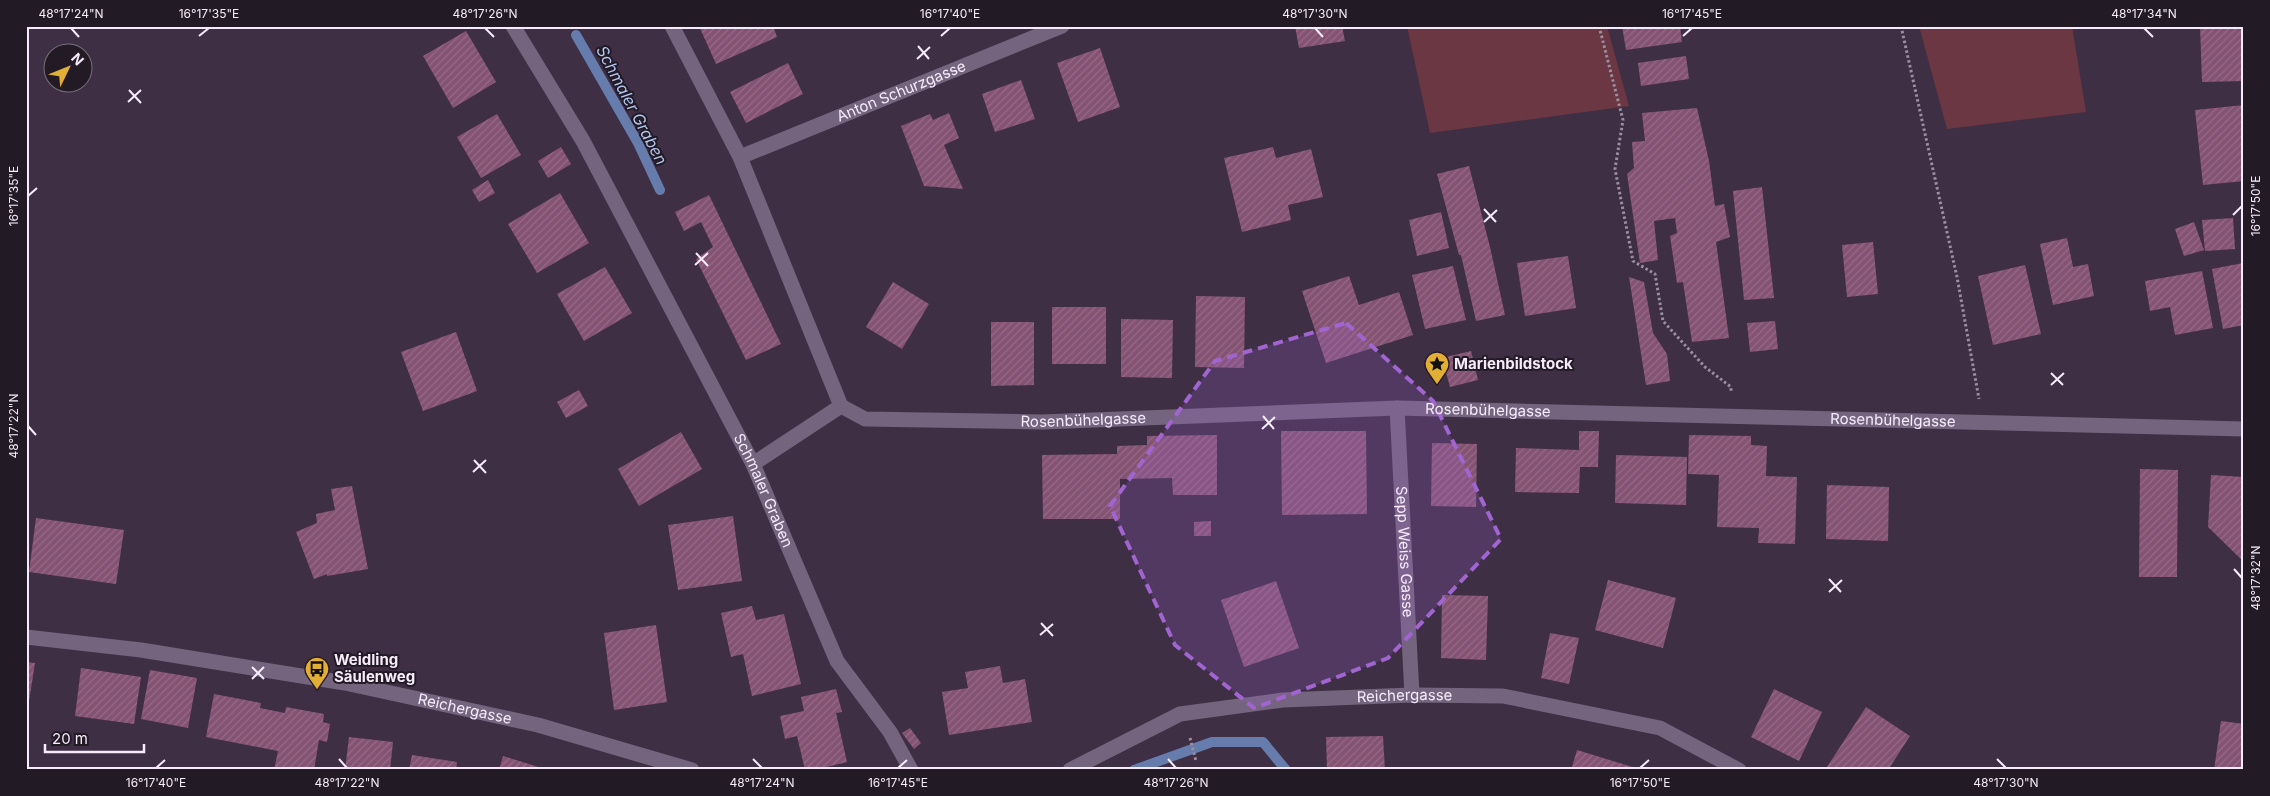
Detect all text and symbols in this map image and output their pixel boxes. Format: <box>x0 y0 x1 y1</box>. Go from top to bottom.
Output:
text: 48°17'24"N <box>38 6 104 21</box>
text: 16°17'35"E <box>179 6 239 21</box>
text: 48°17'26"N <box>452 6 518 21</box>
text: 16°17'40"E <box>920 6 980 21</box>
text: 48°17'30"N <box>1282 6 1348 21</box>
text: 16°17'45"E <box>1662 6 1722 21</box>
text: 48°17'34"N <box>2111 6 2177 21</box>
north arrow <box>42 42 92 92</box>
water label: Schmaler Graben <box>592 42 672 168</box>
text: N <box>68 49 88 68</box>
street label: Anton Schurzgasse <box>833 56 968 126</box>
text: 16°17'35"E <box>6 166 21 226</box>
text: 16°17'50"E <box>2248 176 2263 236</box>
place icon: Marienbildstock <box>1424 351 1450 385</box>
place label: Marienbildstock <box>1454 354 1573 373</box>
text: 48°17'22"N <box>6 393 21 459</box>
street label: Rosenbühelgasse <box>1425 399 1551 421</box>
street label: Rosenbühelgasse <box>1020 408 1146 431</box>
street label: Rosenbühelgasse <box>1830 409 1956 431</box>
street label: Schmaler Graben <box>730 430 797 550</box>
street label: Sepp Weiss Gasse <box>1392 486 1418 618</box>
text: 48°17'32"N <box>2248 545 2263 611</box>
place label: Weidling Säulenweg <box>334 650 415 686</box>
bus stop icon: Weidling Säulenweg <box>304 656 330 690</box>
street label: Reichergasse <box>1356 685 1452 706</box>
street label: Reichergasse <box>416 689 514 728</box>
scale bar <box>45 721 144 753</box>
text: 20 m <box>52 729 88 748</box>
text: 16°17'40"E <box>126 775 186 790</box>
text: 48°17'22"N <box>314 775 380 790</box>
text: 48°17'24"N <box>729 775 795 790</box>
text: 16°17'45"E <box>868 775 928 790</box>
text: 48°17'26"N <box>1143 775 1209 790</box>
text: 16°17'50"E <box>1610 775 1670 790</box>
text: 48°17'30"N <box>1973 775 2039 790</box>

